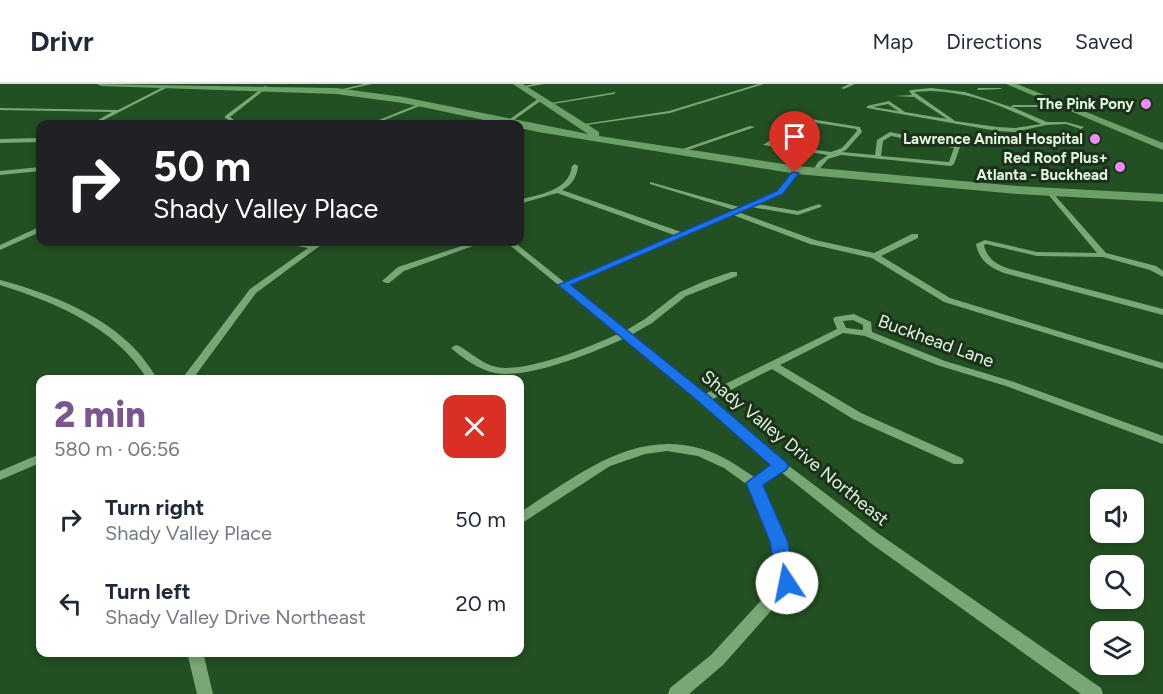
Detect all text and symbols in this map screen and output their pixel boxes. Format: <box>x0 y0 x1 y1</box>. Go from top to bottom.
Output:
text: Drivr <box>30 24 94 58</box>
text: Map <box>872 29 913 54</box>
text: Directions <box>946 29 1042 54</box>
text: Saved <box>1075 29 1133 54</box>
place label: The Pink Pony <box>1037 95 1134 113</box>
marker: The Pink Pony <box>1139 97 1153 111</box>
pin <box>769 111 820 173</box>
icon: arrive <box>778 120 811 153</box>
place label: Lawrence Animal Hospital <box>903 130 1083 148</box>
marker: Lawrence Animal Hospital <box>1088 132 1102 146</box>
text: 50 m <box>153 141 251 192</box>
icon: right <box>54 144 132 222</box>
place label: Red Roof Plus+ Atlanta - Buckhead <box>976 149 1108 184</box>
marker: Red Roof Plus+ Atlanta - Buckhead <box>1113 160 1127 174</box>
text: Shady Valley Place <box>153 192 378 225</box>
street label: Buckhead Lane <box>875 310 997 372</box>
street label: Shady Valley Drive Northeast <box>697 366 893 531</box>
text: 2 min <box>54 393 146 436</box>
button: close <box>443 395 506 458</box>
text: 580 m · 06:56 <box>54 437 180 461</box>
map controls <box>1090 489 1144 675</box>
button: sound <box>1090 489 1144 543</box>
text: Turn right <box>105 494 204 521</box>
icon: right <box>54 503 87 536</box>
text: 50 m <box>455 506 506 533</box>
text: Shady Valley Place <box>105 521 272 545</box>
position arrow <box>755 551 819 615</box>
button: search <box>1090 555 1144 609</box>
text: Turn left <box>105 578 191 605</box>
icon: left <box>54 587 87 620</box>
text: 20 m <box>455 590 506 617</box>
text: Shady Valley Drive Northeast <box>105 605 366 629</box>
button: layers <box>1090 621 1144 675</box>

